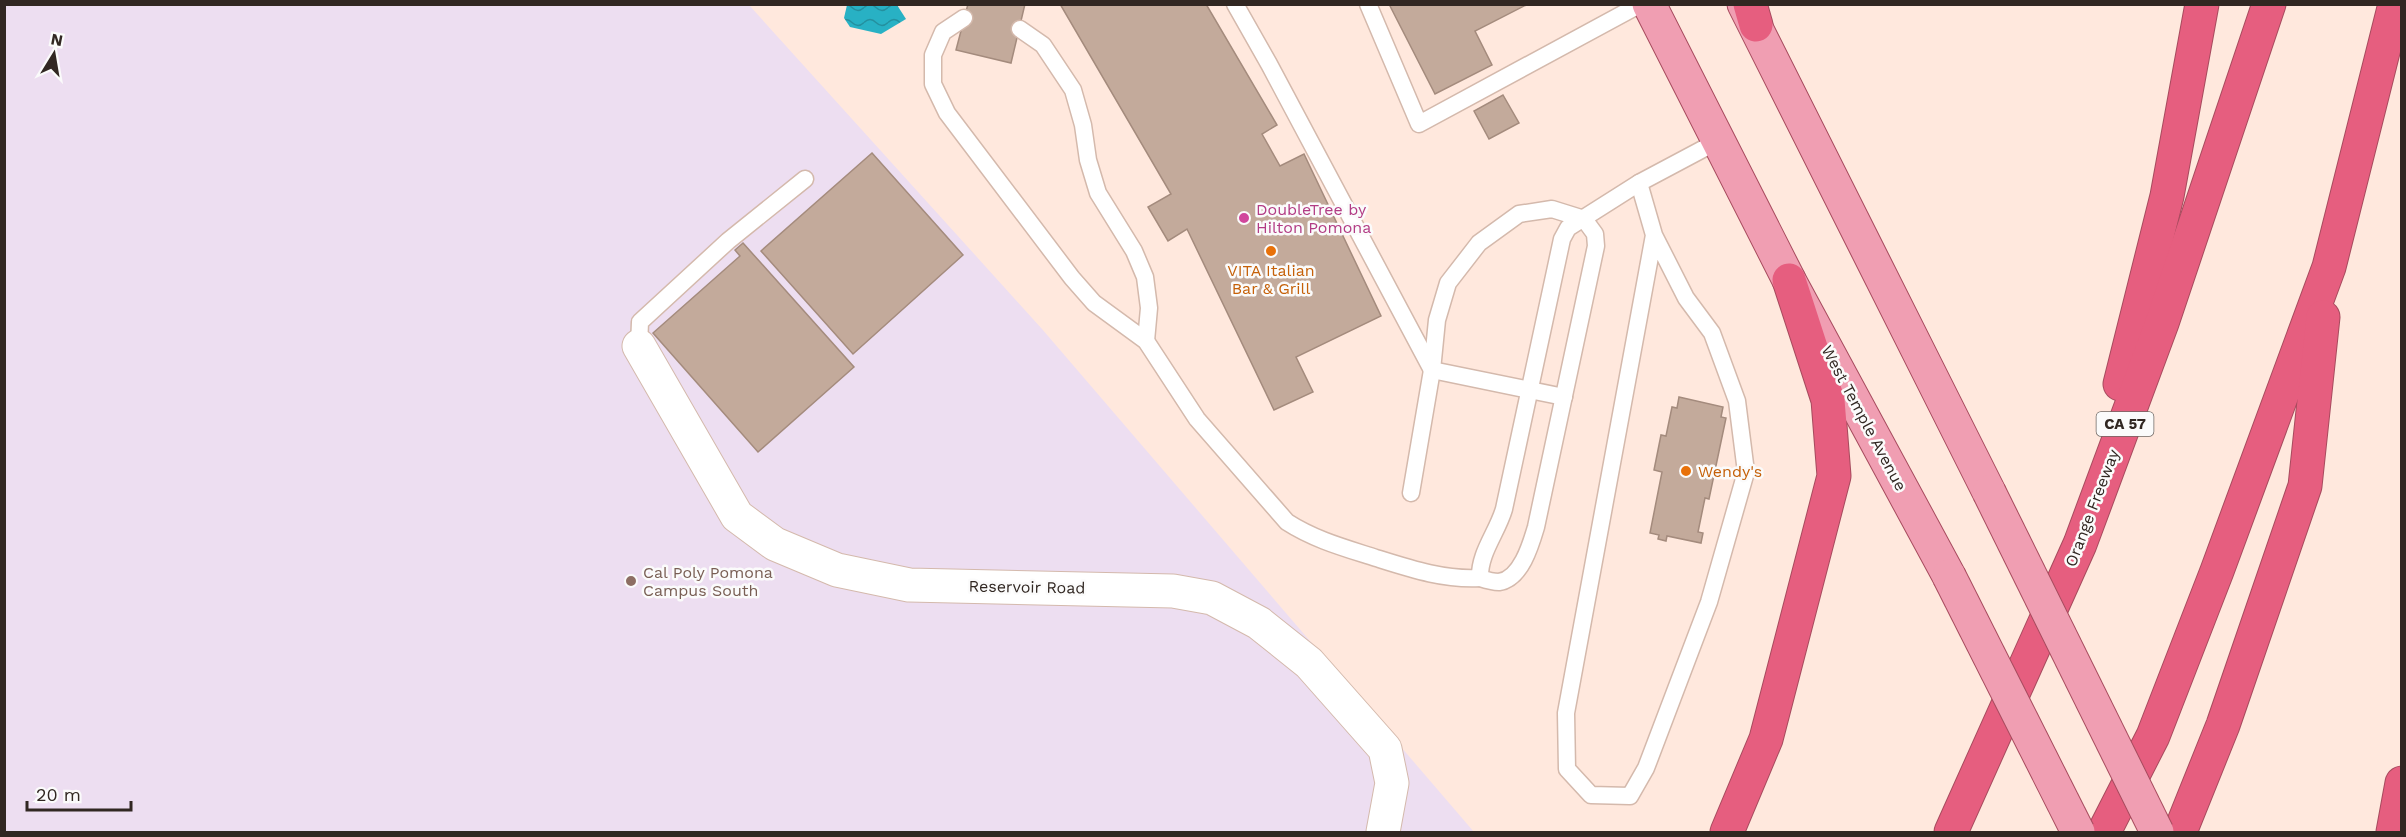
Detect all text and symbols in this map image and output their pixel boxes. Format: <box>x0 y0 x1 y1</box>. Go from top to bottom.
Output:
north arrow <box>24 24 84 84</box>
text: N <box>49 29 64 50</box>
place label: DoubleTree by Hilton Pomona <box>1256 200 1371 237</box>
marker: DoubleTree by Hilton Pomona <box>1237 211 1251 225</box>
marker: VITA Italian Bar & Grill <box>1264 244 1278 258</box>
place label: VITA Italian Bar & Grill <box>1227 261 1315 298</box>
street label: West Temple Avenue <box>1818 342 1910 494</box>
road number: CA 57 <box>2096 412 2154 436</box>
street label: Orange Freeway <box>2061 446 2123 569</box>
place label: Wendy's <box>1698 462 1762 481</box>
marker: Wendy's <box>1679 464 1693 478</box>
place label: Cal Poly Pomona Campus South <box>643 563 773 600</box>
marker: Cal Poly Pomona Campus South <box>624 574 638 588</box>
street label: Reservoir Road <box>969 576 1085 598</box>
scale bar <box>27 774 130 812</box>
text: 20 m <box>36 784 81 805</box>

